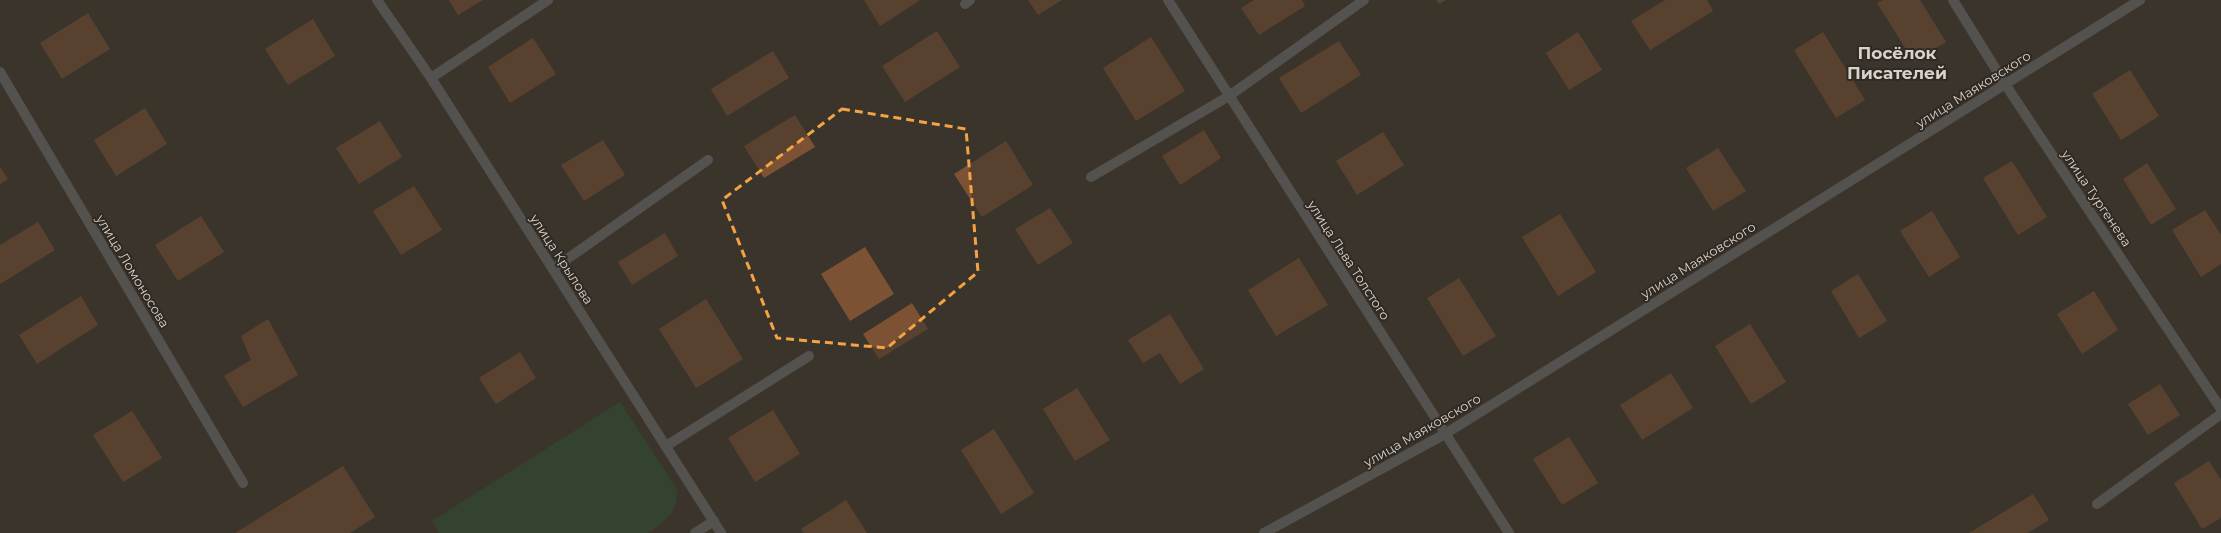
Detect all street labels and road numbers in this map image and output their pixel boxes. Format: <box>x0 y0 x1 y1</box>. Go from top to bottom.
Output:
street label: улица Маяковского <box>1912 47 2033 131</box>
street label: улица Тургенева <box>2058 146 2135 250</box>
street label: улица Льва Толстого <box>1304 196 1394 323</box>
street label: улица Крылова <box>526 210 597 307</box>
street label: улица Ломоносова <box>92 211 173 330</box>
street label: улица Маяковского <box>1637 218 1758 302</box>
street label: улица Маяковского <box>1360 390 1483 471</box>

